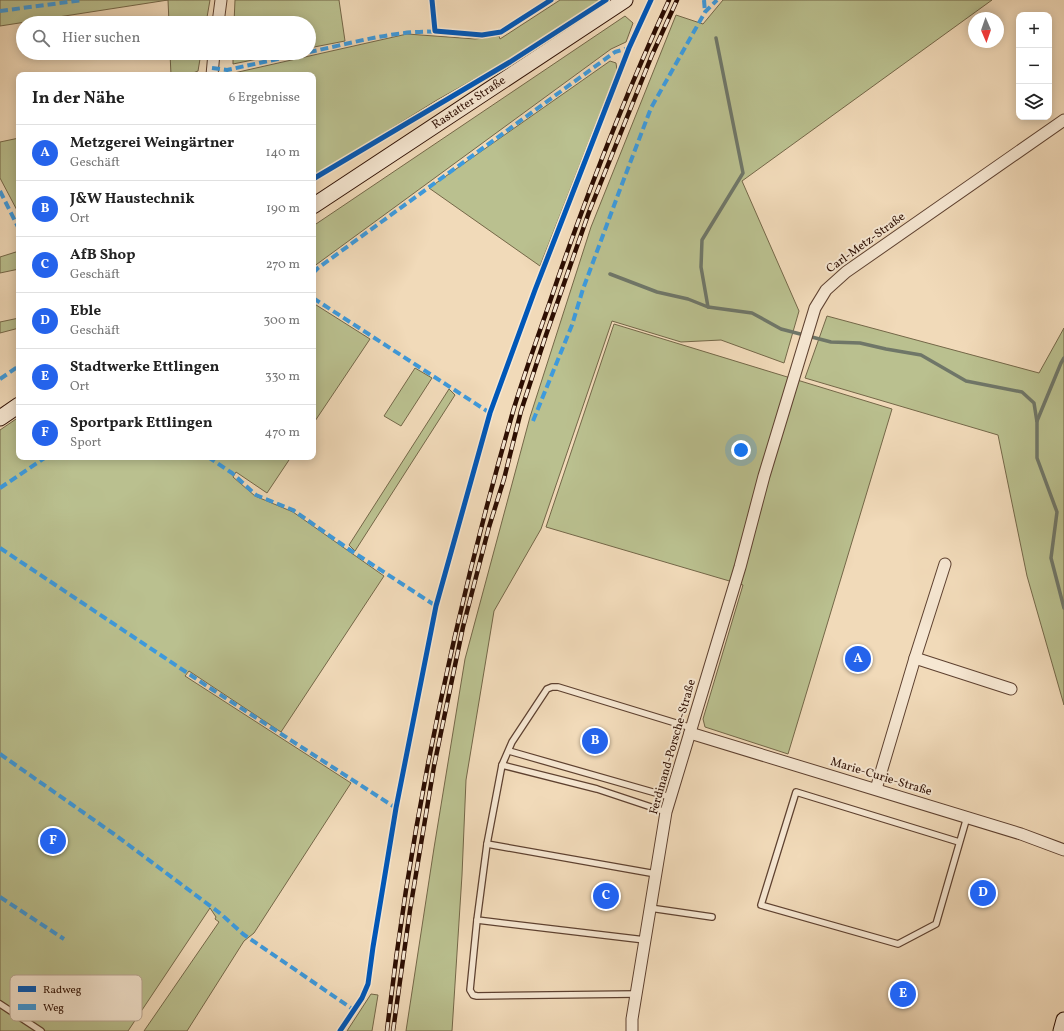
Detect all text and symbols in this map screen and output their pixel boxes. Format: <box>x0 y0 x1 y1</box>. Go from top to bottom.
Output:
north arrow <box>968 12 1004 48</box>
map controls <box>1016 12 1052 120</box>
button: + <box>1016 12 1052 48</box>
search box <box>16 16 316 60</box>
icon: search <box>30 27 52 49</box>
text: Hier suchen <box>62 28 140 49</box>
button: − <box>1016 48 1052 84</box>
street label: Rastatter Straße <box>429 73 509 133</box>
button: layers <box>1016 84 1052 120</box>
text: In der Nähe <box>32 87 125 110</box>
text: 6 Ergebnisse <box>229 89 300 107</box>
text: Metzgerei Weingärtner <box>70 133 234 154</box>
text: A <box>40 144 50 162</box>
text: 140 m <box>266 144 300 162</box>
text: Geschäft <box>70 154 120 172</box>
text: J&W Haustechnik <box>70 189 194 210</box>
text: B <box>41 200 49 218</box>
text: 190 m <box>266 200 300 218</box>
street label: Carl-Metz-Straße <box>823 209 909 277</box>
text: Ort <box>70 210 90 228</box>
text: AfB Shop <box>70 245 136 266</box>
text: C <box>41 256 49 274</box>
text: 270 m <box>266 256 300 274</box>
text: Geschäft <box>70 266 120 284</box>
text: Eble <box>70 301 101 322</box>
text: D <box>40 312 50 330</box>
text: 300 m <box>264 312 300 330</box>
text: Geschäft <box>70 322 120 340</box>
text: Stadtwerke Ettlingen <box>70 357 220 378</box>
text: E <box>41 368 49 386</box>
text: 330 m <box>265 368 300 386</box>
text: Ort <box>70 378 90 396</box>
text: Sportpark Ettlingen <box>70 413 213 434</box>
text: F <box>41 424 49 442</box>
text: 470 m <box>265 424 300 442</box>
text: Sport <box>70 434 102 452</box>
your location <box>731 440 751 460</box>
pin: A <box>845 644 871 674</box>
street label: Ferdinand-Porsche-Straße <box>646 677 700 816</box>
pin: B <box>582 726 608 756</box>
street label: Marie-Curie-Straße <box>828 754 934 800</box>
pin: F <box>40 826 66 856</box>
pin: D <box>970 878 996 908</box>
pin: C <box>593 881 619 911</box>
legend <box>10 975 142 1021</box>
pin: E <box>890 979 916 1009</box>
text: Radweg <box>43 983 82 998</box>
text: Weg <box>43 1001 64 1016</box>

